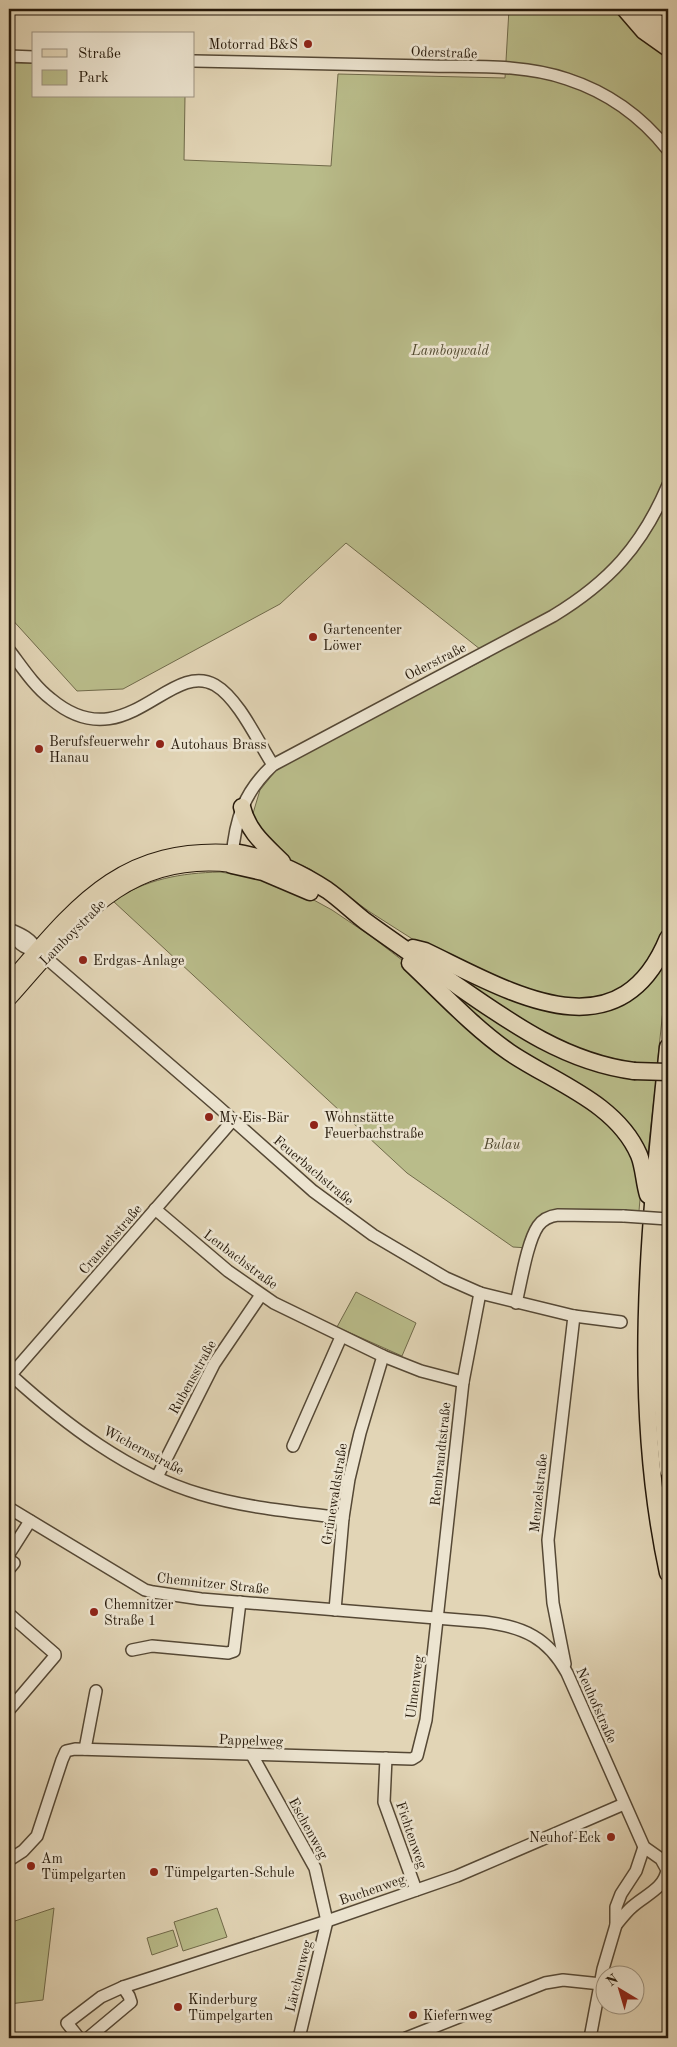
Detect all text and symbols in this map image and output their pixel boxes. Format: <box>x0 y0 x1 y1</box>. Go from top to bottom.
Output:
legend <box>32 32 195 98</box>
place label: Motorrad B&S <box>209 38 298 52</box>
marker: Motorrad B&S <box>302 38 314 50</box>
street label: Oderstraße <box>410 45 478 61</box>
text: Straße <box>78 47 121 62</box>
text: Park <box>78 71 109 86</box>
park label: Lamboywald <box>410 344 489 359</box>
place label: Gartencenter Löwer <box>323 623 402 653</box>
marker: Gartencenter Löwer <box>307 631 319 643</box>
street label: Oderstraße <box>403 641 468 683</box>
place label: Berufsfeuerwehr Hanau <box>49 735 150 765</box>
marker: Autohaus Brass <box>154 738 166 750</box>
place label: Autohaus Brass <box>170 738 267 752</box>
marker: Berufsfeuerwehr Hanau <box>33 743 45 755</box>
street label: Lamboystraße <box>37 897 108 968</box>
marker: Erdgas-Anlage <box>77 954 89 966</box>
place label: Erdgas-Anlage <box>93 954 184 968</box>
marker: My Eis-Bär <box>203 1111 215 1123</box>
place label: My Eis-Bär <box>219 1111 289 1125</box>
place label: Wohnstätte Feuerbachstraße <box>324 1111 424 1141</box>
marker: Wohnstätte Feuerbachstraße <box>308 1119 320 1131</box>
street label: Feuerbachstraße <box>271 1133 356 1208</box>
park label: Bulau <box>482 1138 521 1152</box>
street label: Cranachstraße <box>77 1202 145 1277</box>
street label: Lenbachstraße <box>201 1228 280 1292</box>
street label: Rubensstraße <box>167 1338 219 1417</box>
street label: Rembrandtstraße <box>429 1401 453 1507</box>
street label: Wichernstraße <box>101 1424 186 1478</box>
street label: Grünewaldstraße <box>320 1442 350 1546</box>
street label: Menzelstraße <box>528 1453 550 1533</box>
street label: Chemnitzer Straße <box>156 1571 270 1597</box>
place label: Chemnitzer Straße 1 <box>104 1598 173 1628</box>
marker: Chemnitzer Straße 1 <box>88 1606 100 1618</box>
street label: Ulmenweg <box>404 1654 426 1720</box>
street label: Neuhofstraße <box>573 1665 619 1745</box>
street label: Pappelweg <box>218 1733 284 1749</box>
street label: Eschenweg <box>286 1796 331 1862</box>
street label: Fichtenweg <box>393 1800 429 1871</box>
place label: Neuhof-Eck <box>529 1831 601 1845</box>
marker: Neuhof-Eck <box>605 1831 617 1843</box>
place label: Am Tümpelgarten <box>41 1852 127 1882</box>
marker: Am Tümpelgarten <box>25 1860 37 1872</box>
marker: Tümpelgarten-Schule <box>148 1866 160 1878</box>
place label: Tümpelgarten-Schule <box>164 1866 294 1880</box>
street label: Buchenweg <box>337 1872 408 1908</box>
street label: Lärchenweg <box>283 1938 315 2014</box>
north arrow <box>594 1964 644 2014</box>
text: N <box>604 1972 621 1989</box>
place label: Kinderburg Tümpelgarten <box>188 1993 274 2023</box>
marker: Kinderburg Tümpelgarten <box>172 2001 184 2013</box>
marker: Kiefernweg <box>407 2009 419 2021</box>
place label: Kiefernweg <box>423 2009 493 2023</box>

